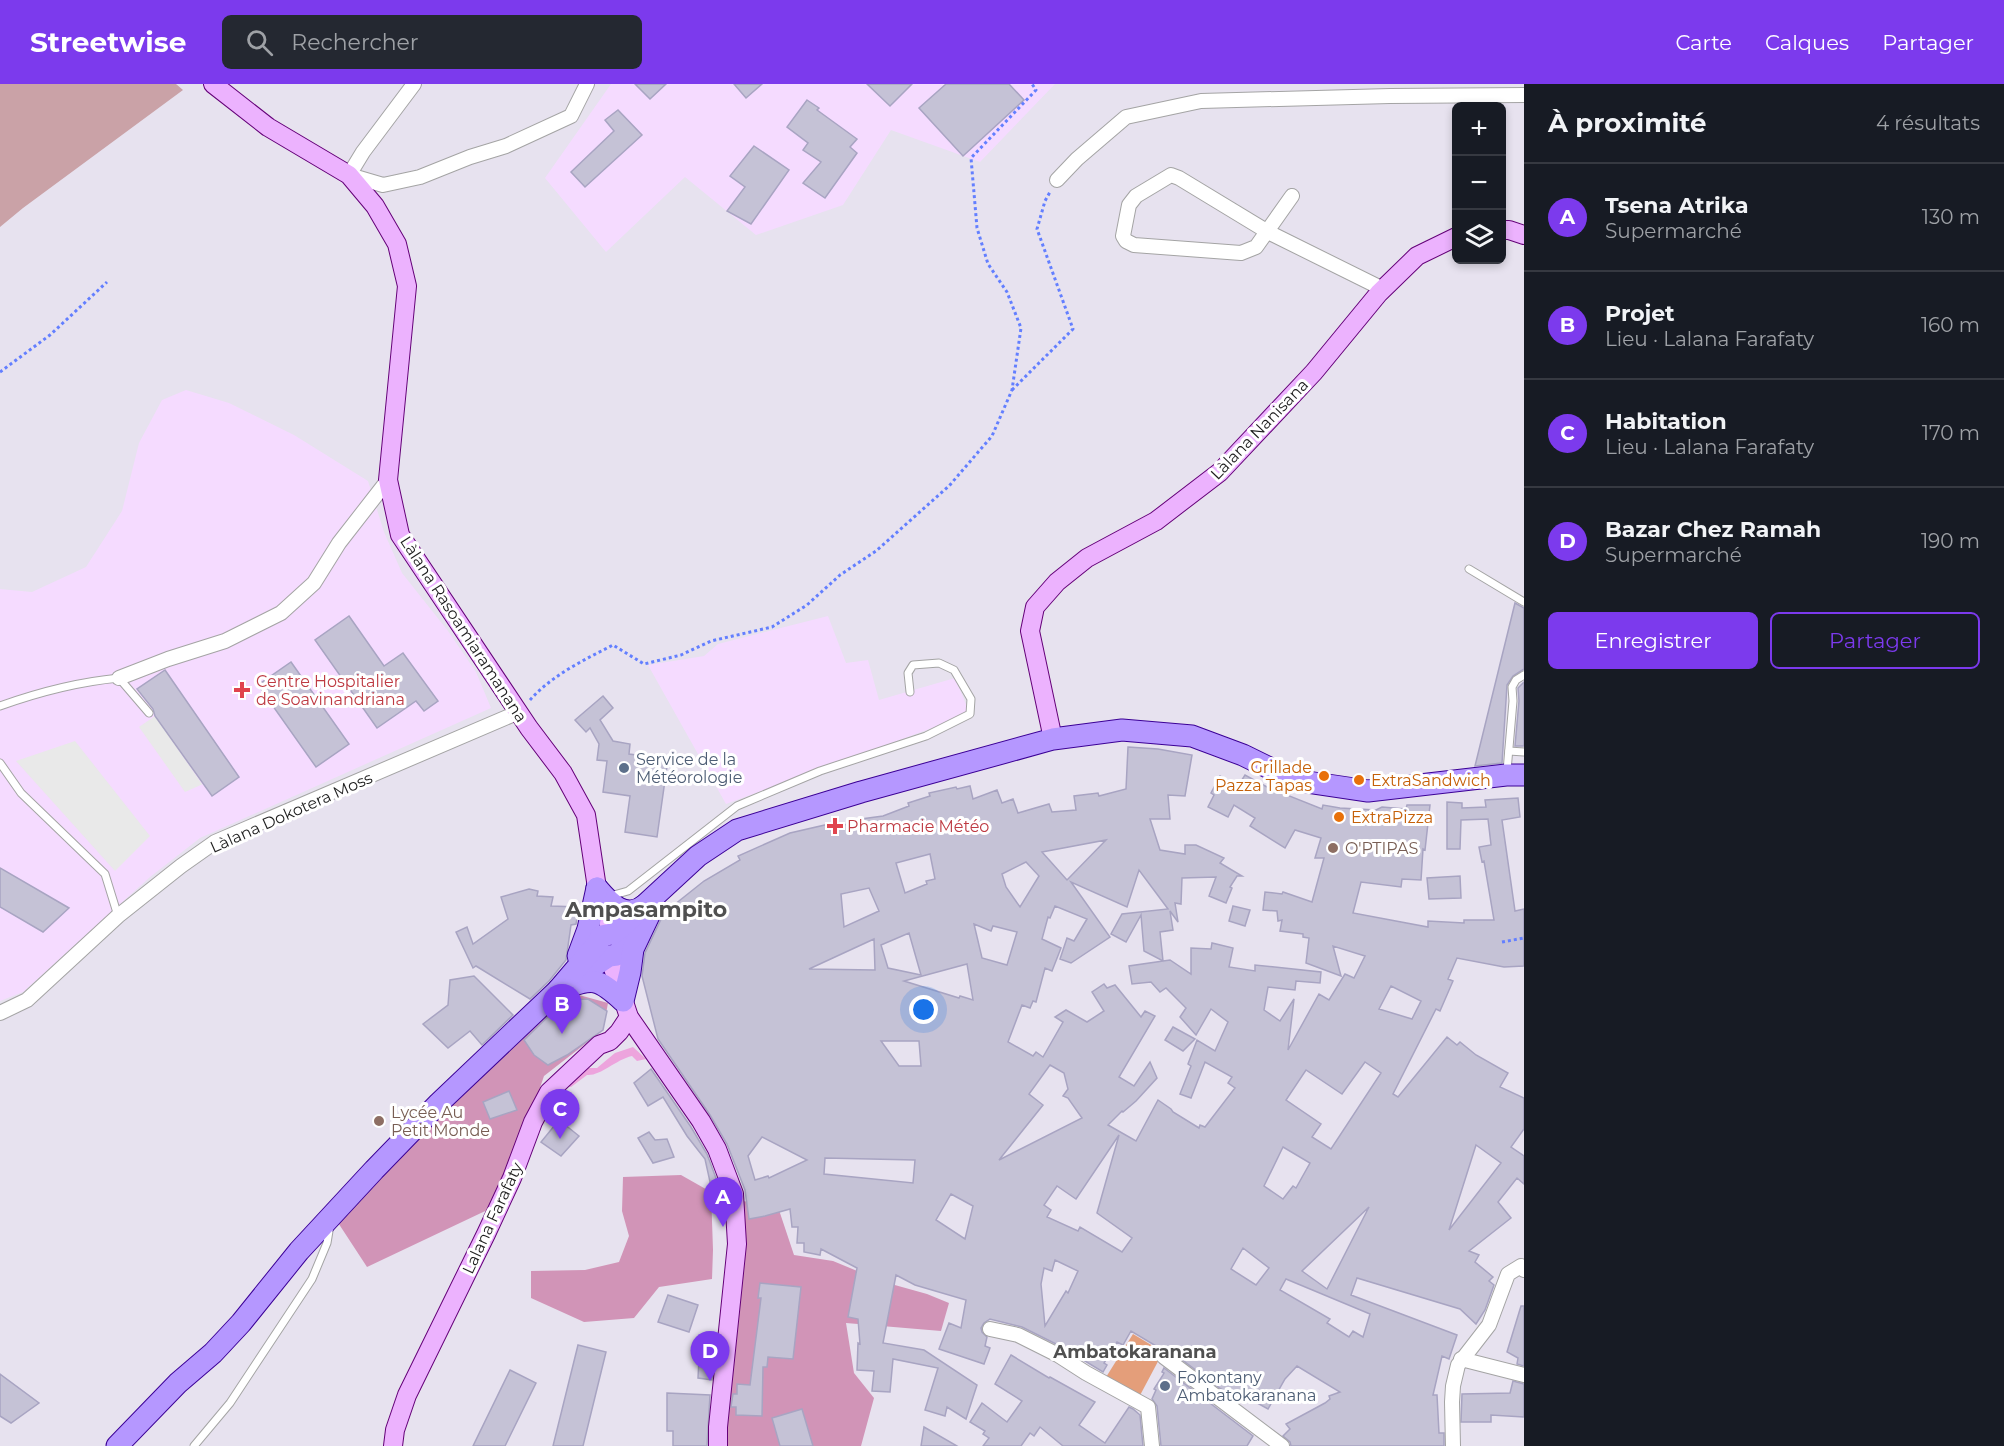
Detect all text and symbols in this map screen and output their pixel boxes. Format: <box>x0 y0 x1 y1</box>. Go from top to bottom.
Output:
search box <box>222 15 642 69</box>
text: Streetwise <box>30 25 186 59</box>
icon: search <box>243 26 276 59</box>
text: Rechercher <box>291 29 419 56</box>
text: Carte <box>1675 30 1732 55</box>
text: Calques <box>1765 30 1849 55</box>
text: Partager <box>1882 30 1974 55</box>
map controls <box>1452 102 1506 264</box>
button: + <box>1452 102 1506 156</box>
text: À proximité <box>1548 107 1707 139</box>
text: 4 résultats <box>1876 111 1980 135</box>
button: − <box>1452 156 1506 210</box>
text: Tsena Atrika <box>1605 192 1748 219</box>
text: A <box>1560 205 1575 229</box>
text: 130 m <box>1922 205 1980 229</box>
button: layers <box>1452 210 1506 264</box>
text: Supermarché <box>1605 219 1742 243</box>
text: Projet <box>1605 300 1675 327</box>
text: B <box>1560 313 1575 337</box>
text: 160 m <box>1921 313 1980 337</box>
text: Lieu · Lalana Farafaty <box>1605 327 1814 351</box>
street label: Làlana Nanisana <box>1207 375 1312 483</box>
text: Habitation <box>1605 408 1727 435</box>
text: C <box>1560 421 1575 445</box>
text: 170 m <box>1922 421 1980 445</box>
text: Lieu · Lalana Farafaty <box>1605 435 1814 459</box>
text: Bazar Chez Ramah <box>1605 516 1821 543</box>
text: D <box>1559 529 1576 553</box>
text: 190 m <box>1921 529 1980 553</box>
street label: Làlana Rasoamiaramanana <box>396 533 531 726</box>
text: Supermarché <box>1605 543 1742 567</box>
button: Enregistrer <box>1548 612 1758 669</box>
button: Partager <box>1770 612 1980 669</box>
place label: Centre Hospitalier de Soavinandriana <box>256 672 405 709</box>
marker: Centre Hospitalier de Soavinandriana <box>233 681 251 699</box>
place label: Service de la Météorologie <box>636 750 742 787</box>
place label: Grillade Pazza Tapas <box>1215 758 1312 795</box>
marker: Service de la Météorologie <box>617 761 631 775</box>
street label: Làlana Dokotera Moss <box>207 768 376 857</box>
marker: Grillade Pazza Tapas <box>1317 769 1331 783</box>
place label: ExtraSandwich <box>1371 771 1491 790</box>
marker: ExtraSandwich <box>1352 773 1366 787</box>
place label: ExtraPizza <box>1351 808 1433 827</box>
marker: ExtraPizza <box>1332 810 1346 824</box>
place label: Pharmacie Météo <box>847 817 989 836</box>
marker: Pharmacie Météo <box>828 819 842 833</box>
place label: O'PTIPAS <box>1345 839 1419 858</box>
marker: O'PTIPAS <box>1326 841 1340 855</box>
district label: Ampasampito <box>564 896 727 923</box>
pin: B <box>542 984 582 1034</box>
your location <box>909 995 938 1024</box>
pin: C <box>540 1090 580 1139</box>
place label: Lycée Au Petit Monde <box>391 1103 490 1140</box>
marker: Lycée Au Petit Monde <box>372 1114 386 1128</box>
street label: Lalana Farafaty <box>458 1159 527 1277</box>
pin: A <box>704 1178 742 1227</box>
pin: D <box>690 1332 730 1381</box>
district label: Ambatokaranana <box>1052 1341 1217 1363</box>
place label: Fokontany Ambatokaranana <box>1177 1368 1316 1405</box>
marker: Fokontany Ambatokaranana <box>1158 1379 1172 1393</box>

